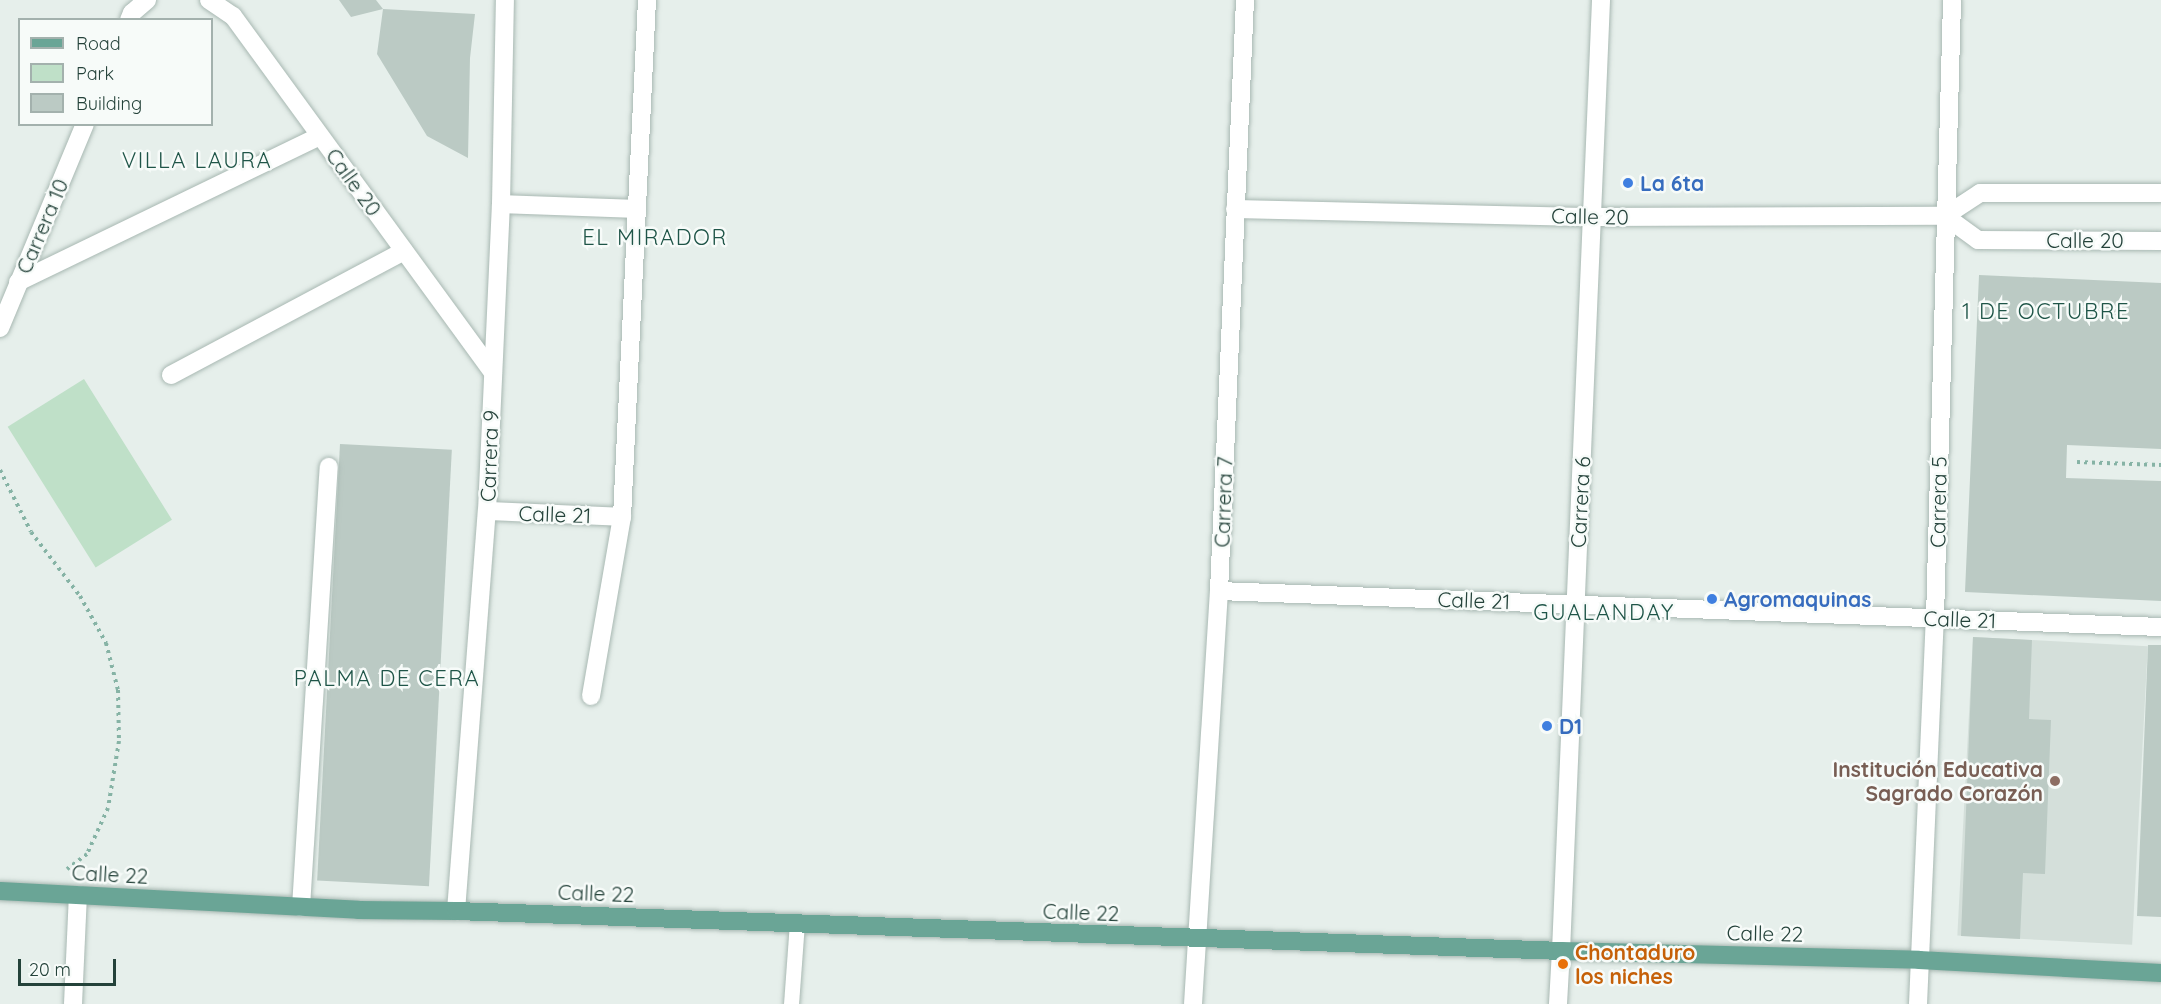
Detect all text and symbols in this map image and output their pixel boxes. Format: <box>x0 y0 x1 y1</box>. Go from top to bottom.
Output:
legend <box>18 18 213 126</box>
text: Road <box>76 32 121 55</box>
text: Park <box>76 62 114 85</box>
text: Building <box>76 92 142 115</box>
street label: Calle 20 <box>321 143 387 221</box>
district label: VILLA LAURA <box>122 148 272 174</box>
place label: La 6ta <box>1640 170 1704 196</box>
street label: Carrera 10 <box>11 175 73 277</box>
marker: La 6ta <box>1621 176 1635 190</box>
street label: Calle 20 <box>1551 203 1629 229</box>
district label: EL MIRADOR <box>582 225 728 251</box>
street label: Calle 20 <box>2046 227 2124 253</box>
district label: 1 DE OCTUBRE <box>1962 299 2130 325</box>
street label: Carrera 9 <box>475 410 503 502</box>
street label: Carrera 7 <box>1209 456 1237 548</box>
street label: Carrera 6 <box>1565 456 1595 548</box>
street label: Carrera 5 <box>1925 456 1951 548</box>
street label: Calle 21 <box>518 500 592 528</box>
street label: Calle 21 <box>1437 586 1511 614</box>
place label: Agromaquinas <box>1724 586 1871 612</box>
marker: Agromaquinas <box>1705 592 1719 606</box>
district label: GUALANDAY <box>1533 600 1675 626</box>
street label: Calle 21 <box>1923 605 1997 633</box>
district label: PALMA DE CERA <box>294 666 480 692</box>
place label: D1 <box>1559 713 1582 739</box>
marker: D1 <box>1540 719 1554 733</box>
place label: Institución Educativa Sagrado Corazón <box>1832 756 2043 806</box>
marker: Institución Educativa Sagrado Corazón <box>2048 774 2062 788</box>
street label: Calle 22 <box>71 859 149 889</box>
street label: Calle 22 <box>557 879 635 907</box>
street label: Calle 22 <box>1042 898 1120 926</box>
street label: Calle 22 <box>1726 920 1804 946</box>
place label: Chontaduro los niches <box>1575 939 1695 989</box>
scale bar <box>21 947 118 985</box>
marker: Chontaduro los niches <box>1556 957 1570 971</box>
text: 20 m <box>29 958 71 981</box>

